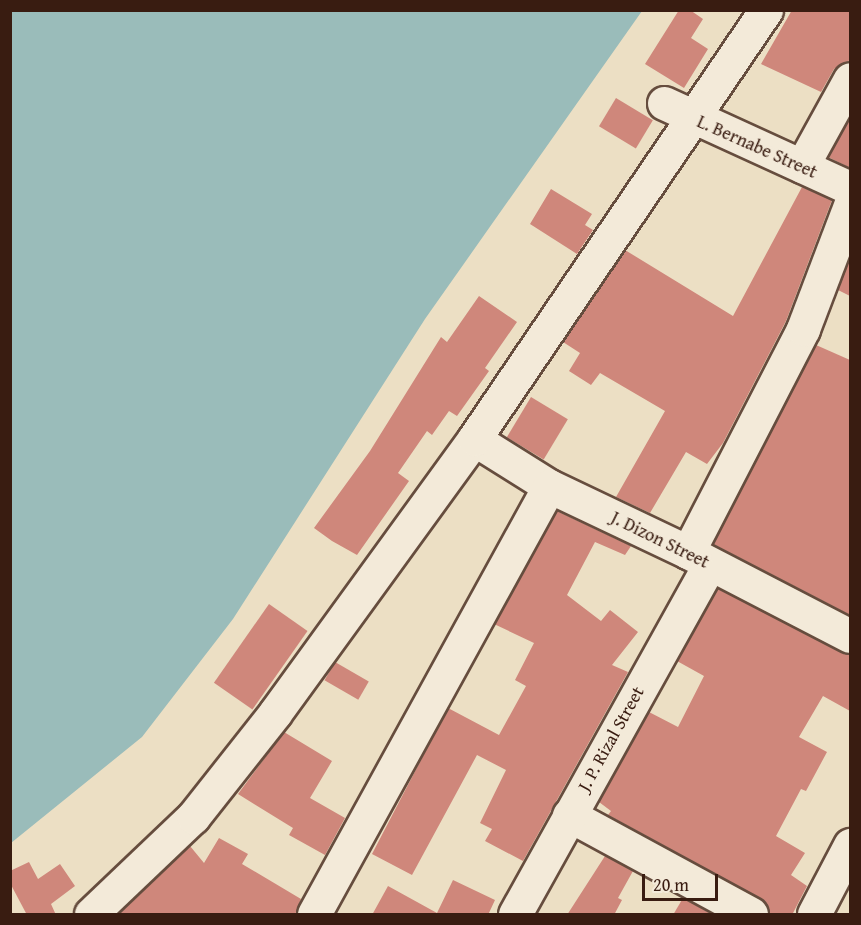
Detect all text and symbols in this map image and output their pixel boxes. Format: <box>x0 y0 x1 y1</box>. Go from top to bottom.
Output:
street label: L. Bernabe Street <box>694 111 820 183</box>
street label: J. Dizon Street <box>607 507 713 573</box>
street label: J. P. Rizal Street <box>573 683 649 795</box>
scale bar <box>645 862 722 900</box>
text: 20 m <box>653 871 689 898</box>

